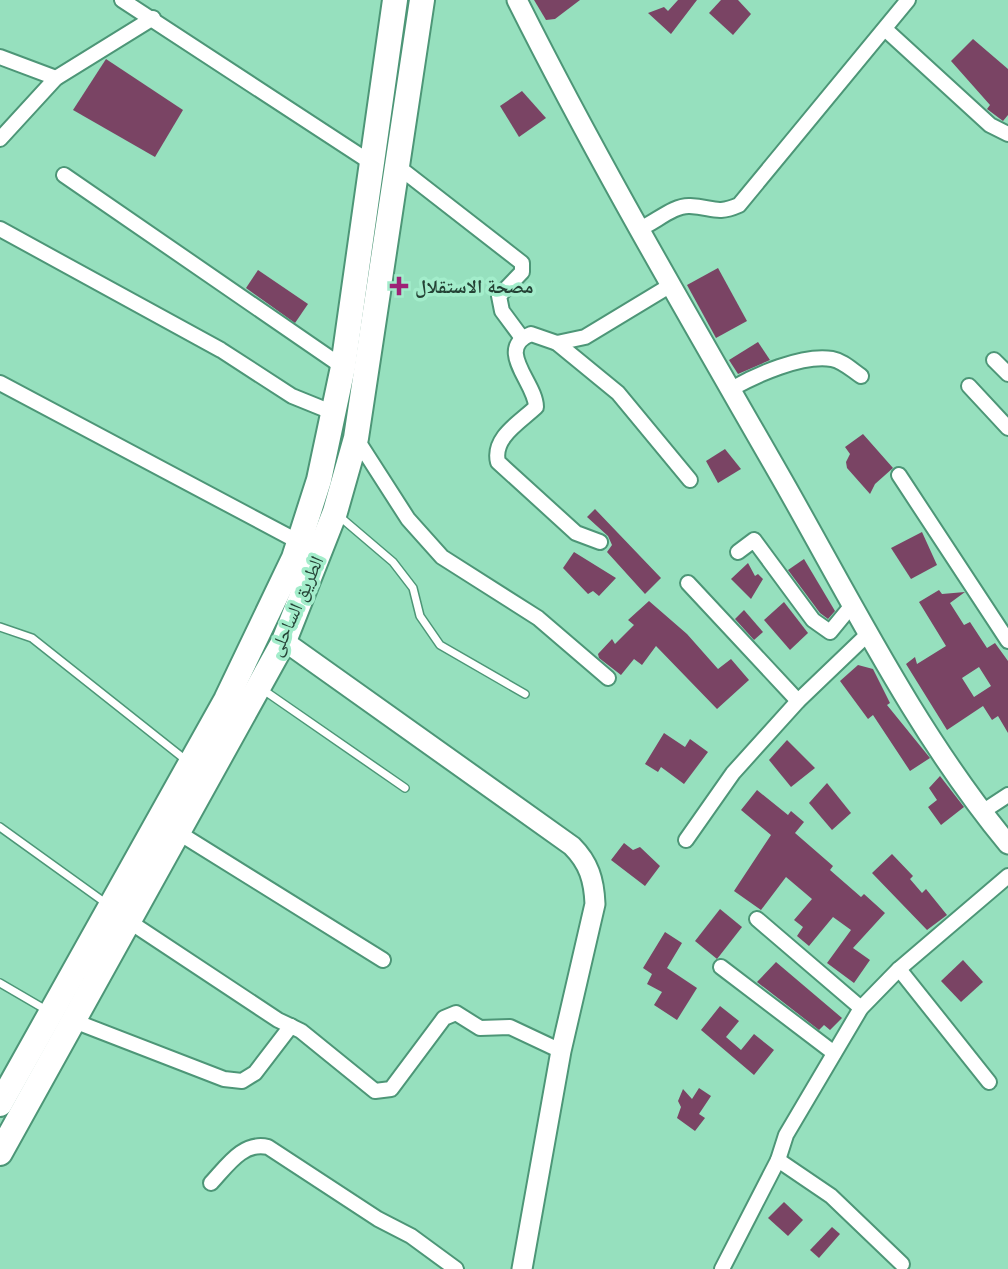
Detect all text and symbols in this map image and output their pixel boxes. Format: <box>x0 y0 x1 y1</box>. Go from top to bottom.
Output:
place label: مصحة الاستقلال <box>415 275 534 298</box>
marker: مصحة الاستقلال <box>389 276 409 296</box>
street label: الطريق الساحلى <box>264 552 328 660</box>

